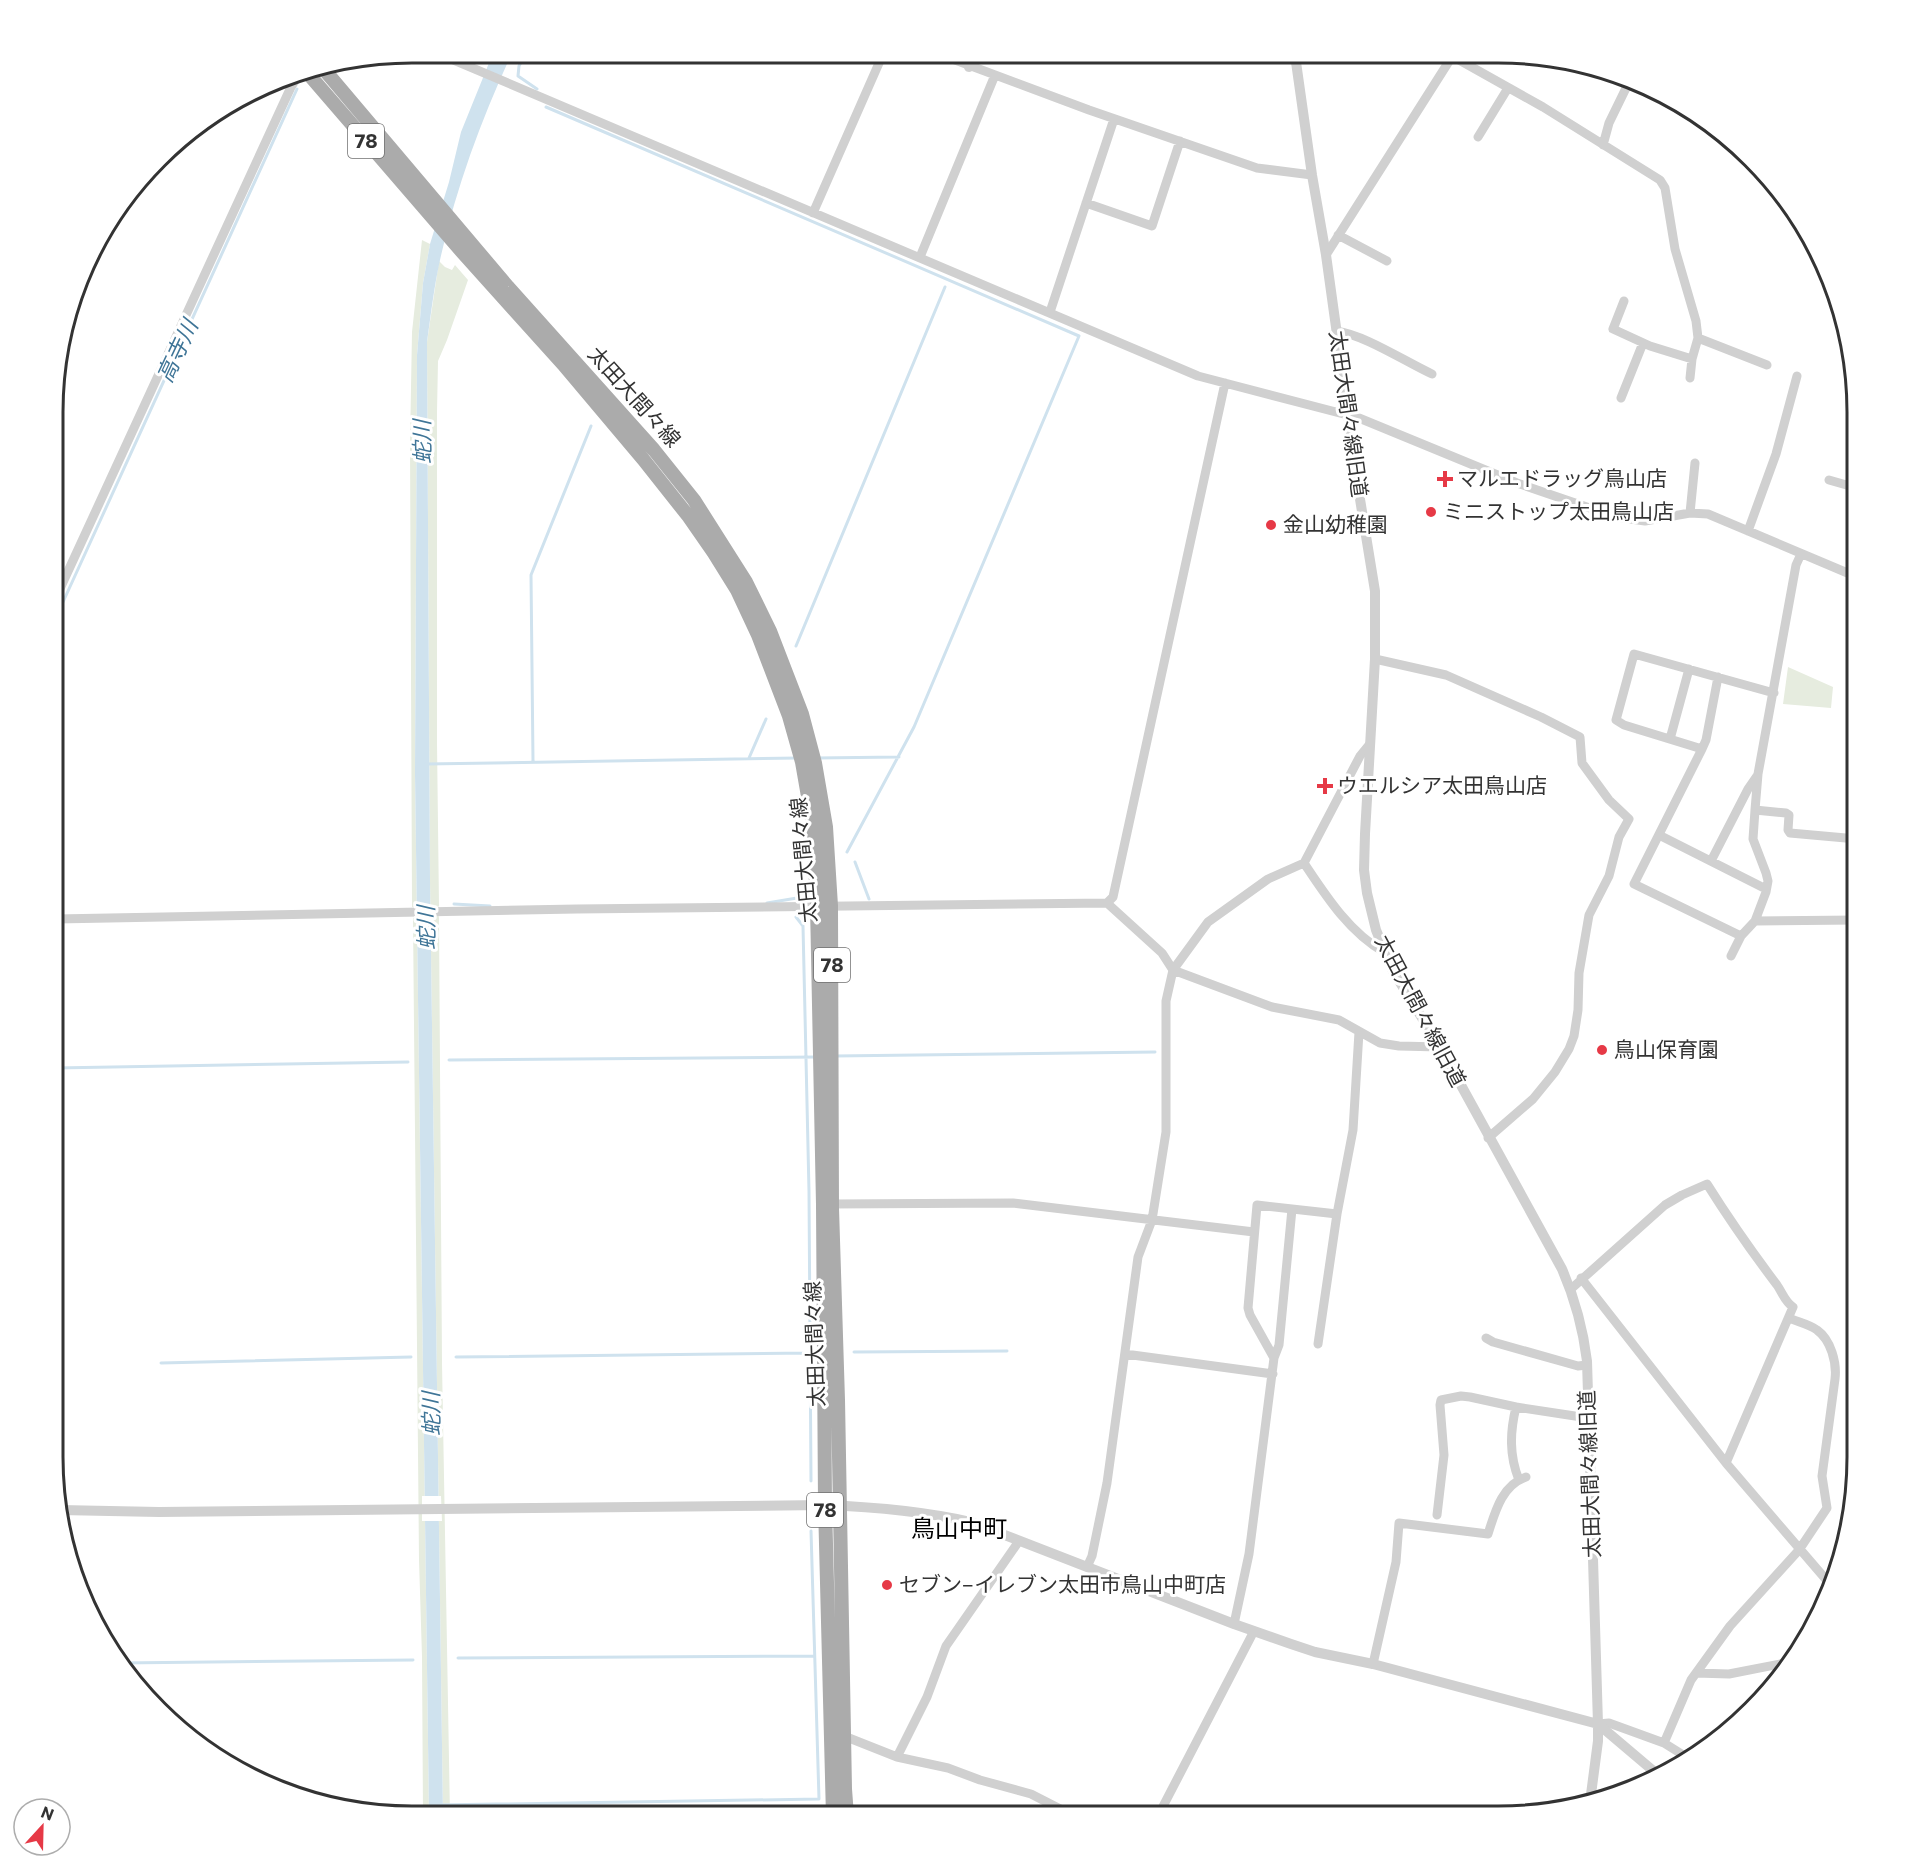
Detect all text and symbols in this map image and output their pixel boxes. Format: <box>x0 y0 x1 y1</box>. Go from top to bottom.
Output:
road number: 78 <box>348 124 384 158</box>
water label: 高寺川 <box>150 313 204 386</box>
street label: 太田大間々線旧道 <box>1325 329 1374 499</box>
street label: 太田大間々線 <box>584 341 687 451</box>
water label: 蛇川 <box>408 418 435 464</box>
place label: マルエドラッグ鳥山店 <box>1457 465 1667 490</box>
marker: マルエドラッグ鳥山店 <box>1438 472 1452 486</box>
place label: ミニストップ太田鳥山店 <box>1443 498 1674 523</box>
marker: ミニストップ太田鳥山店 <box>1424 505 1438 519</box>
place label: 金山幼稚園 <box>1283 511 1388 536</box>
marker: 金山幼稚園 <box>1264 518 1278 532</box>
place label: ウエルシア太田鳥山店 <box>1337 772 1547 797</box>
marker: ウエルシア太田鳥山店 <box>1318 779 1332 793</box>
street label: 太田大間々線 <box>785 796 820 924</box>
water label: 蛇川 <box>412 904 439 950</box>
street label: 太田大間々線旧道 <box>1371 930 1472 1090</box>
road number: 78 <box>814 948 850 982</box>
place label: 鳥山保育園 <box>1614 1036 1719 1061</box>
marker: 鳥山保育園 <box>1595 1043 1609 1057</box>
street label: 太田大間々線 <box>799 1281 828 1407</box>
water label: 蛇川 <box>417 1390 444 1436</box>
street label: 太田大間々線旧道 <box>1573 1390 1604 1558</box>
road number: 78 <box>807 1493 843 1527</box>
district label: 鳥山中町 <box>911 1513 1007 1542</box>
place label: セブン−イレブン太田市鳥山中町店 <box>899 1571 1226 1596</box>
marker: セブン−イレブン太田市鳥山中町店 <box>880 1578 894 1592</box>
north arrow <box>12 1797 72 1857</box>
text: N <box>39 1802 57 1824</box>

